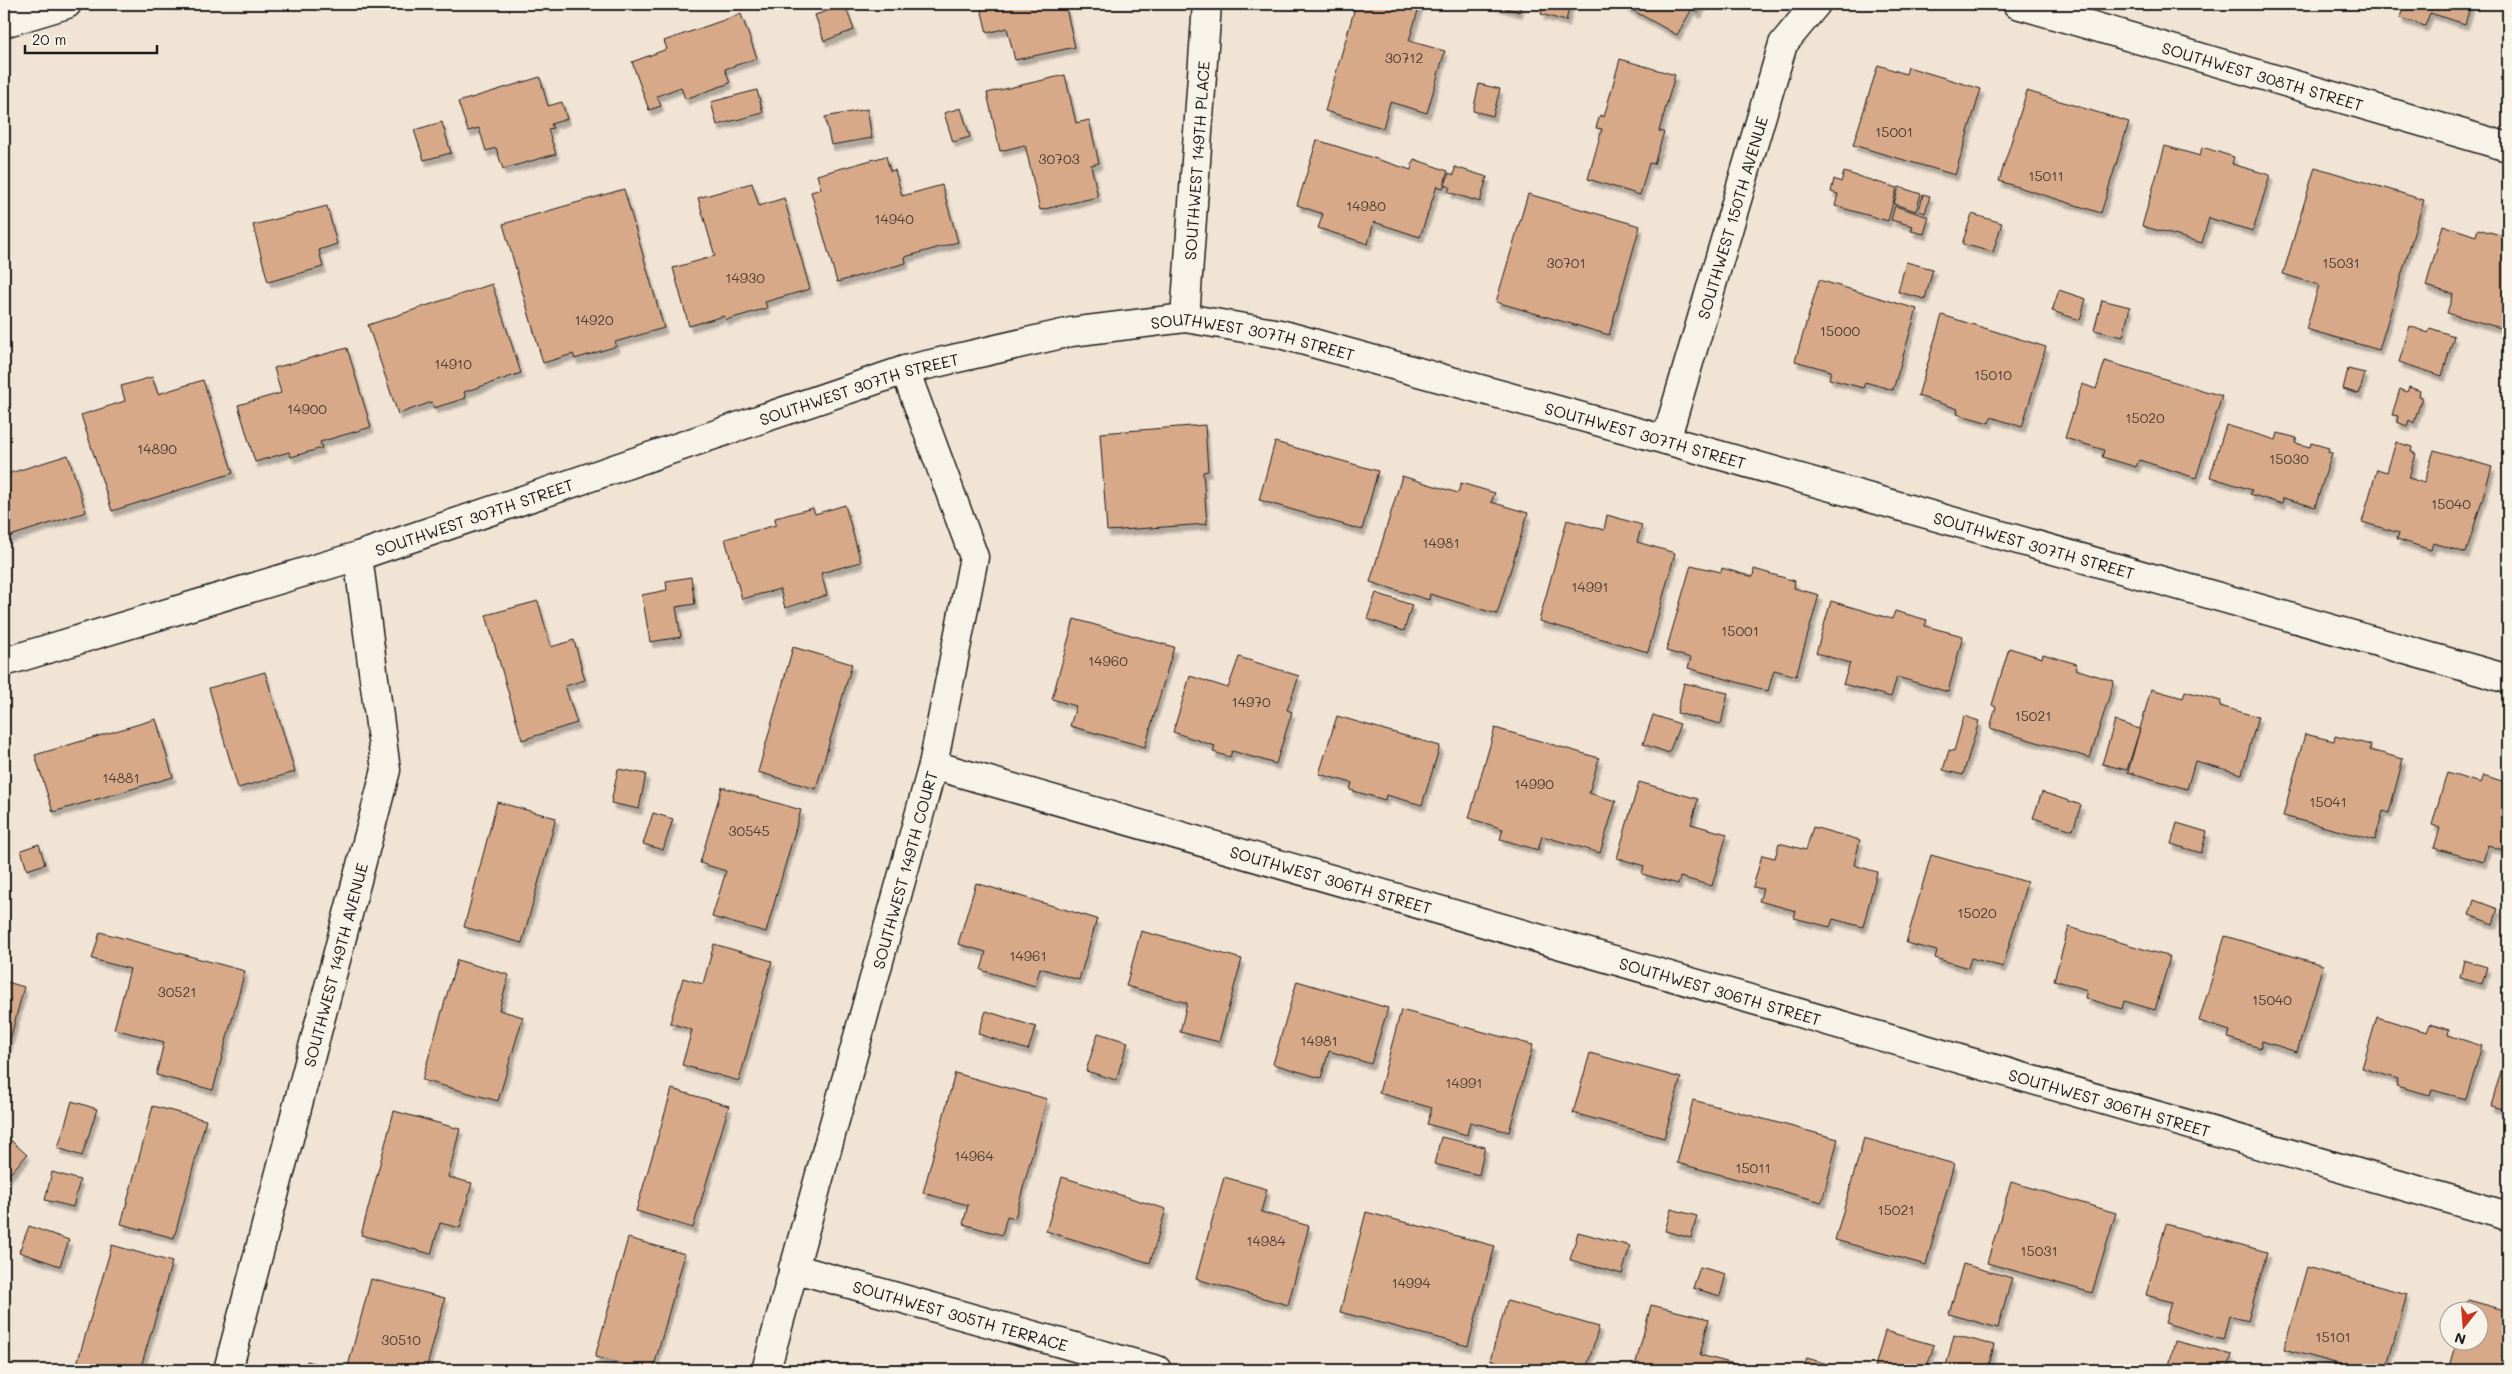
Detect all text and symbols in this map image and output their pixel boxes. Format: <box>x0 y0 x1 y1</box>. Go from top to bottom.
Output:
scale bar <box>25 22 158 54</box>
text: 20 m <box>32 29 66 49</box>
street label: SOUTHWEST 308TH STREET <box>2160 36 2366 115</box>
house number: 30712 <box>1385 48 1423 67</box>
street label: SOUTHWEST 149TH PLACE <box>1179 60 1213 261</box>
street label: SOUTHWEST 150TH AVENUE <box>1692 114 1772 322</box>
house number: 15001 <box>1875 122 1913 141</box>
house number: 30703 <box>1038 149 1080 168</box>
house number: 15011 <box>2028 166 2064 185</box>
house number: 14980 <box>1346 196 1386 215</box>
house number: 14940 <box>874 209 914 228</box>
house number: 30701 <box>1546 253 1586 272</box>
house number: 15031 <box>2322 253 2360 272</box>
house number: 14930 <box>725 268 765 287</box>
street label: SOUTHWEST 307TH STREET <box>1149 307 1357 365</box>
house number: 14920 <box>574 310 614 329</box>
house number: 15000 <box>1820 321 1861 340</box>
street label: SOUTHWEST 307TH STREET <box>756 348 961 429</box>
house number: 14910 <box>434 354 472 373</box>
house number: 15010 <box>1974 365 2012 384</box>
street label: SOUTHWEST 307TH STREET <box>1543 397 1749 473</box>
house number: 14900 <box>287 399 327 418</box>
house number: 15020 <box>2125 408 2165 427</box>
house number: 14890 <box>137 439 177 458</box>
house number: 15030 <box>2269 449 2309 468</box>
street label: SOUTHWEST 307TH STREET <box>372 473 576 560</box>
house number: 15040 <box>2431 494 2471 513</box>
street label: SOUTHWEST 307TH STREET <box>1931 506 2137 583</box>
house number: 14981 <box>1422 533 1460 552</box>
house number: 14991 <box>1571 577 1609 596</box>
house number: 15001 <box>1721 621 1759 640</box>
house number: 14960 <box>1088 651 1128 670</box>
house number: 14970 <box>1231 692 1271 711</box>
house number: 15021 <box>2014 706 2052 725</box>
house number: 14881 <box>102 768 140 787</box>
street label: SOUTHWEST 149TH COURT <box>867 768 941 971</box>
house number: 14990 <box>1514 774 1554 793</box>
house number: 15041 <box>2309 792 2347 811</box>
house number: 30545 <box>728 821 770 840</box>
street label: SOUTHWEST 306TH STREET <box>1228 840 1434 918</box>
street label: SOUTHWEST 149TH AVENUE <box>298 860 372 1069</box>
house number: 15020 <box>1957 903 1997 922</box>
house number: 14961 <box>1009 946 1047 965</box>
street label: SOUTHWEST 306TH STREET <box>1617 952 1824 1029</box>
house number: 30521 <box>157 982 197 1001</box>
house number: 15040 <box>2252 990 2292 1009</box>
house number: 14981 <box>1300 1031 1338 1050</box>
street label: SOUTHWEST 306TH STREET <box>2006 1063 2213 1141</box>
house number: 14991 <box>1445 1073 1483 1092</box>
house number: 14964 <box>954 1146 994 1165</box>
house number: 15011 <box>1735 1158 1771 1177</box>
house number: 15021 <box>1877 1200 1915 1219</box>
house number: 14984 <box>1246 1231 1286 1250</box>
house number: 15031 <box>2020 1241 2058 1260</box>
house number: 14994 <box>1391 1273 1431 1292</box>
street label: SOUTHWEST 305TH TERRACE <box>851 1275 1070 1355</box>
north arrow <box>2440 1302 2490 1352</box>
house number: 15101 <box>2315 1327 2351 1346</box>
text: N <box>2452 1328 2468 1350</box>
house number: 30510 <box>381 1330 421 1349</box>

